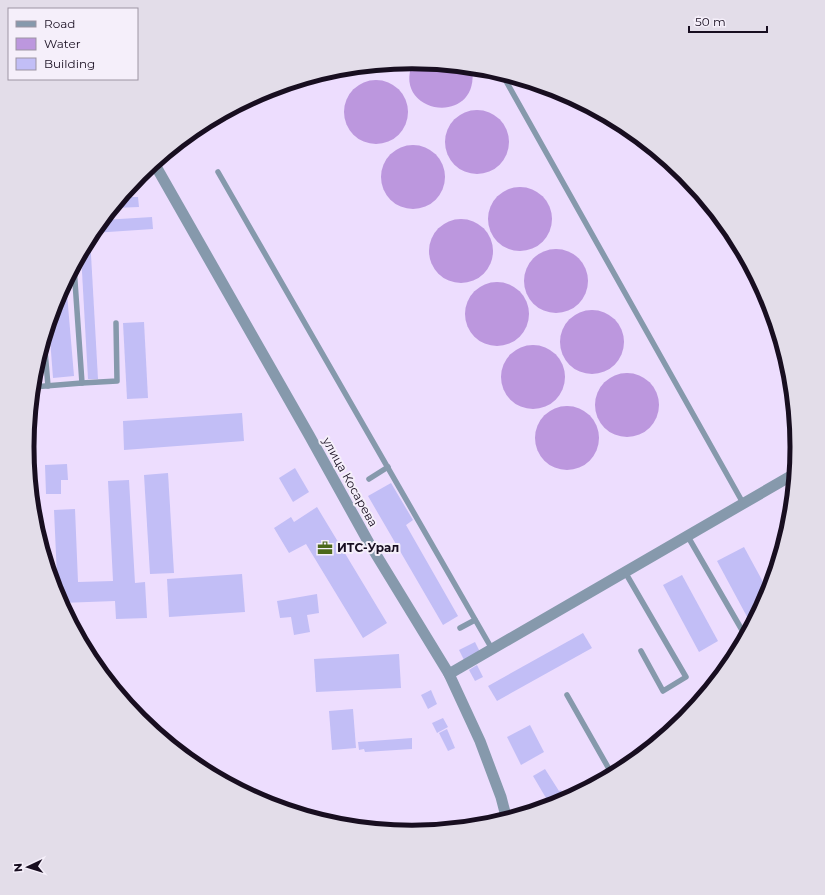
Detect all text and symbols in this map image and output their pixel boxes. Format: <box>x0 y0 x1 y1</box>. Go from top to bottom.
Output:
legend <box>8 8 138 80</box>
scale bar <box>689 8 767 34</box>
text: 50 m <box>695 14 726 29</box>
text: Road <box>44 16 75 31</box>
text: Water <box>44 36 81 51</box>
text: Building <box>44 56 95 71</box>
street label: улица Косарева <box>319 434 381 529</box>
office icon: ИТС-Урал <box>316 539 334 557</box>
place label: ИТС-Урал <box>337 540 399 555</box>
north arrow <box>8 847 48 887</box>
text: N <box>11 863 25 873</box>

